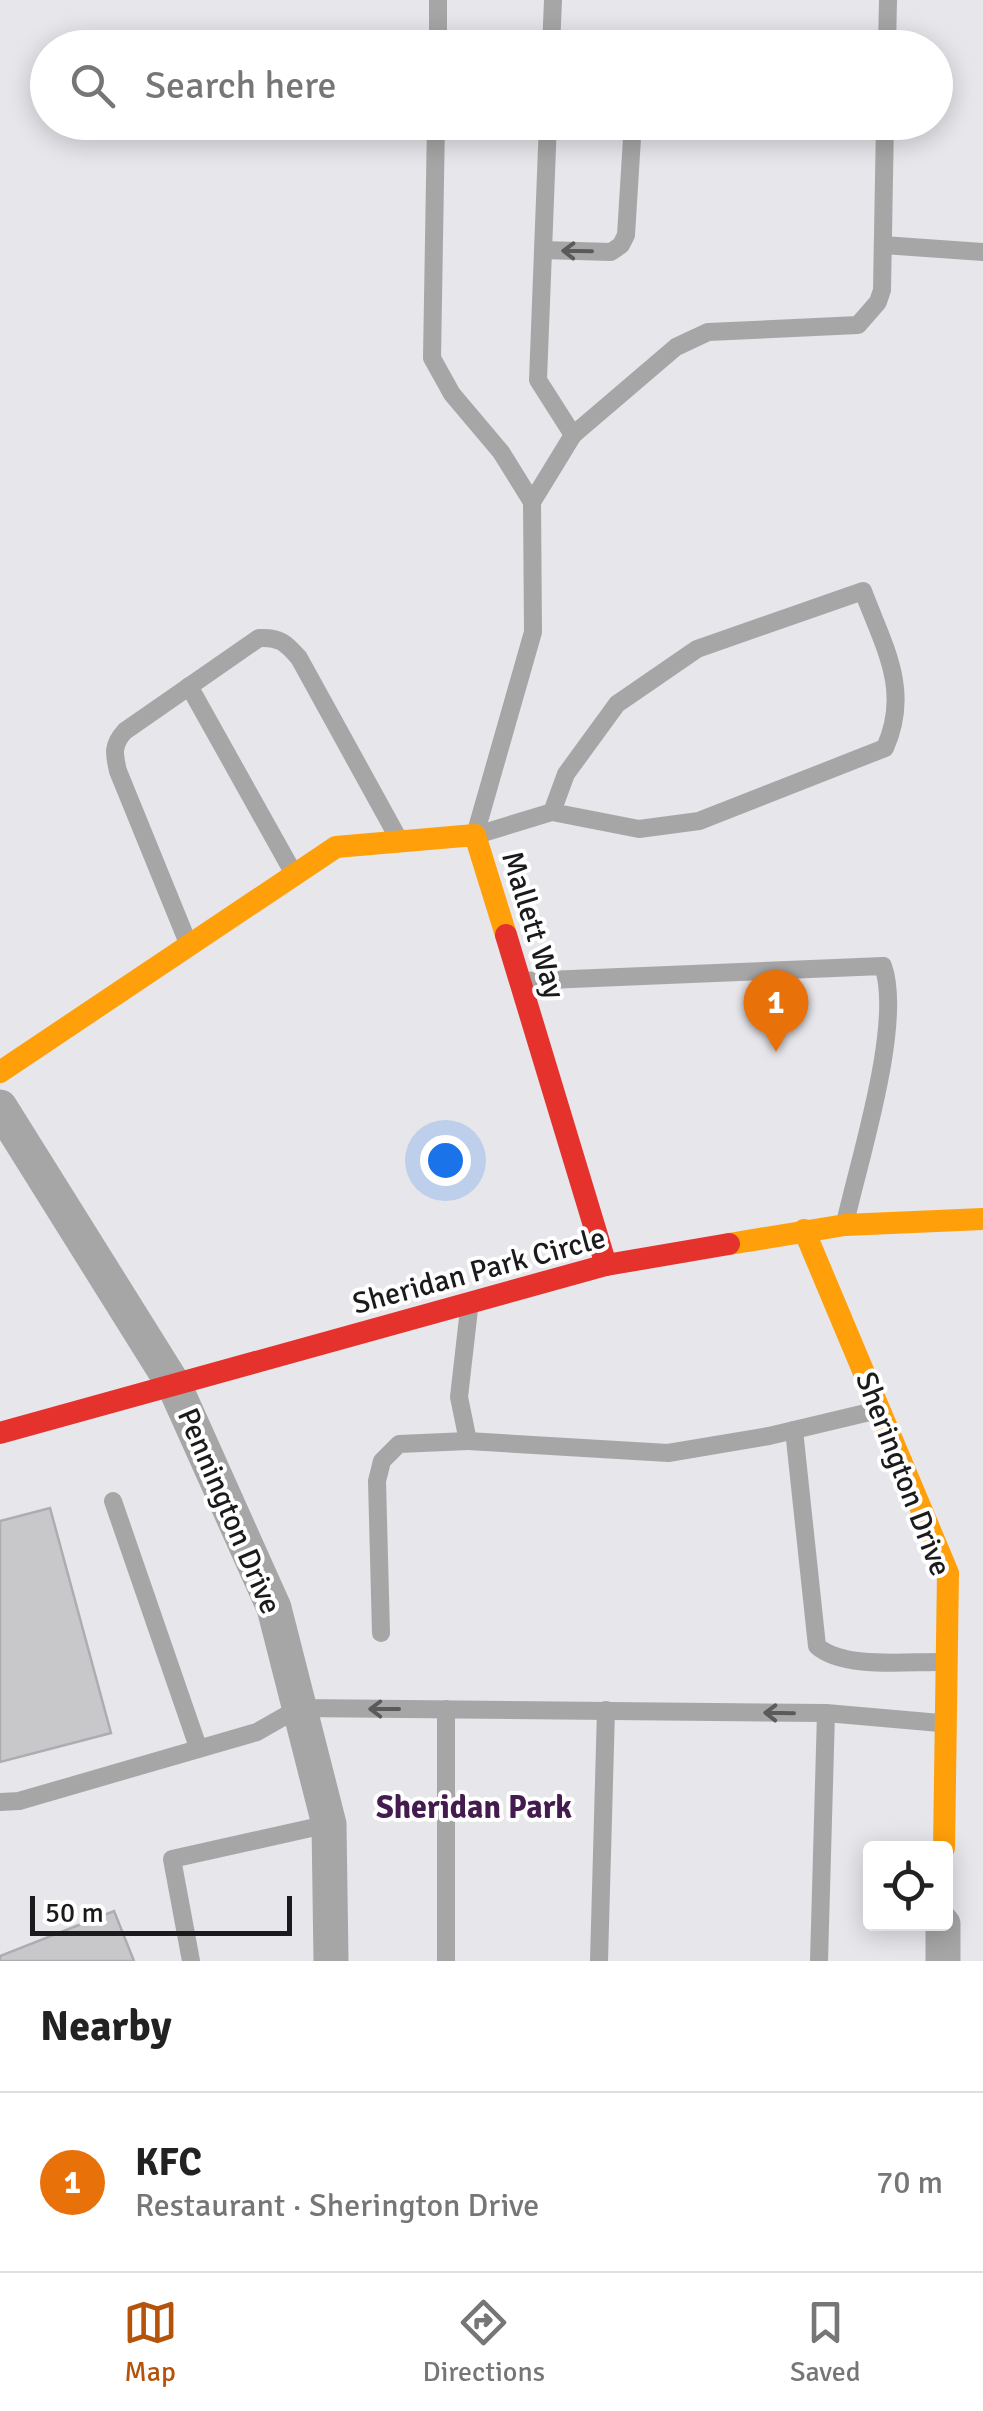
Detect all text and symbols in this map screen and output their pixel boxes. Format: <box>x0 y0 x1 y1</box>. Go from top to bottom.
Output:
search box <box>30 30 953 140</box>
icon: search <box>65 58 120 113</box>
text: Search here <box>145 62 337 109</box>
one-way arrow <box>562 241 594 260</box>
street label: Mallett Way <box>493 847 573 1003</box>
pin: 1 <box>744 970 808 1052</box>
your location <box>420 1135 471 1186</box>
street label: Sheridan Park Circle <box>348 1219 610 1323</box>
street label: Sherington Drive <box>847 1367 959 1581</box>
street label: Pennington Drive <box>169 1402 289 1620</box>
one-way arrow <box>368 1700 400 1718</box>
one-way arrow <box>763 1703 795 1722</box>
district label: Sheridan Park <box>376 1788 572 1827</box>
map controls <box>863 1841 953 1931</box>
button: locate <box>863 1841 953 1931</box>
scale bar <box>30 1891 292 1936</box>
text: 50 m <box>45 1896 104 1930</box>
text: Nearby <box>40 2001 172 2052</box>
text: KFC <box>135 2139 202 2186</box>
text: 1 <box>64 2163 81 2202</box>
text: 70 m <box>876 2163 943 2202</box>
text: Restaurant · Sherington Drive <box>135 2186 539 2225</box>
tab: Map <box>123 2295 178 2389</box>
tab: Directions <box>423 2295 545 2389</box>
tab: Saved <box>790 2295 860 2389</box>

